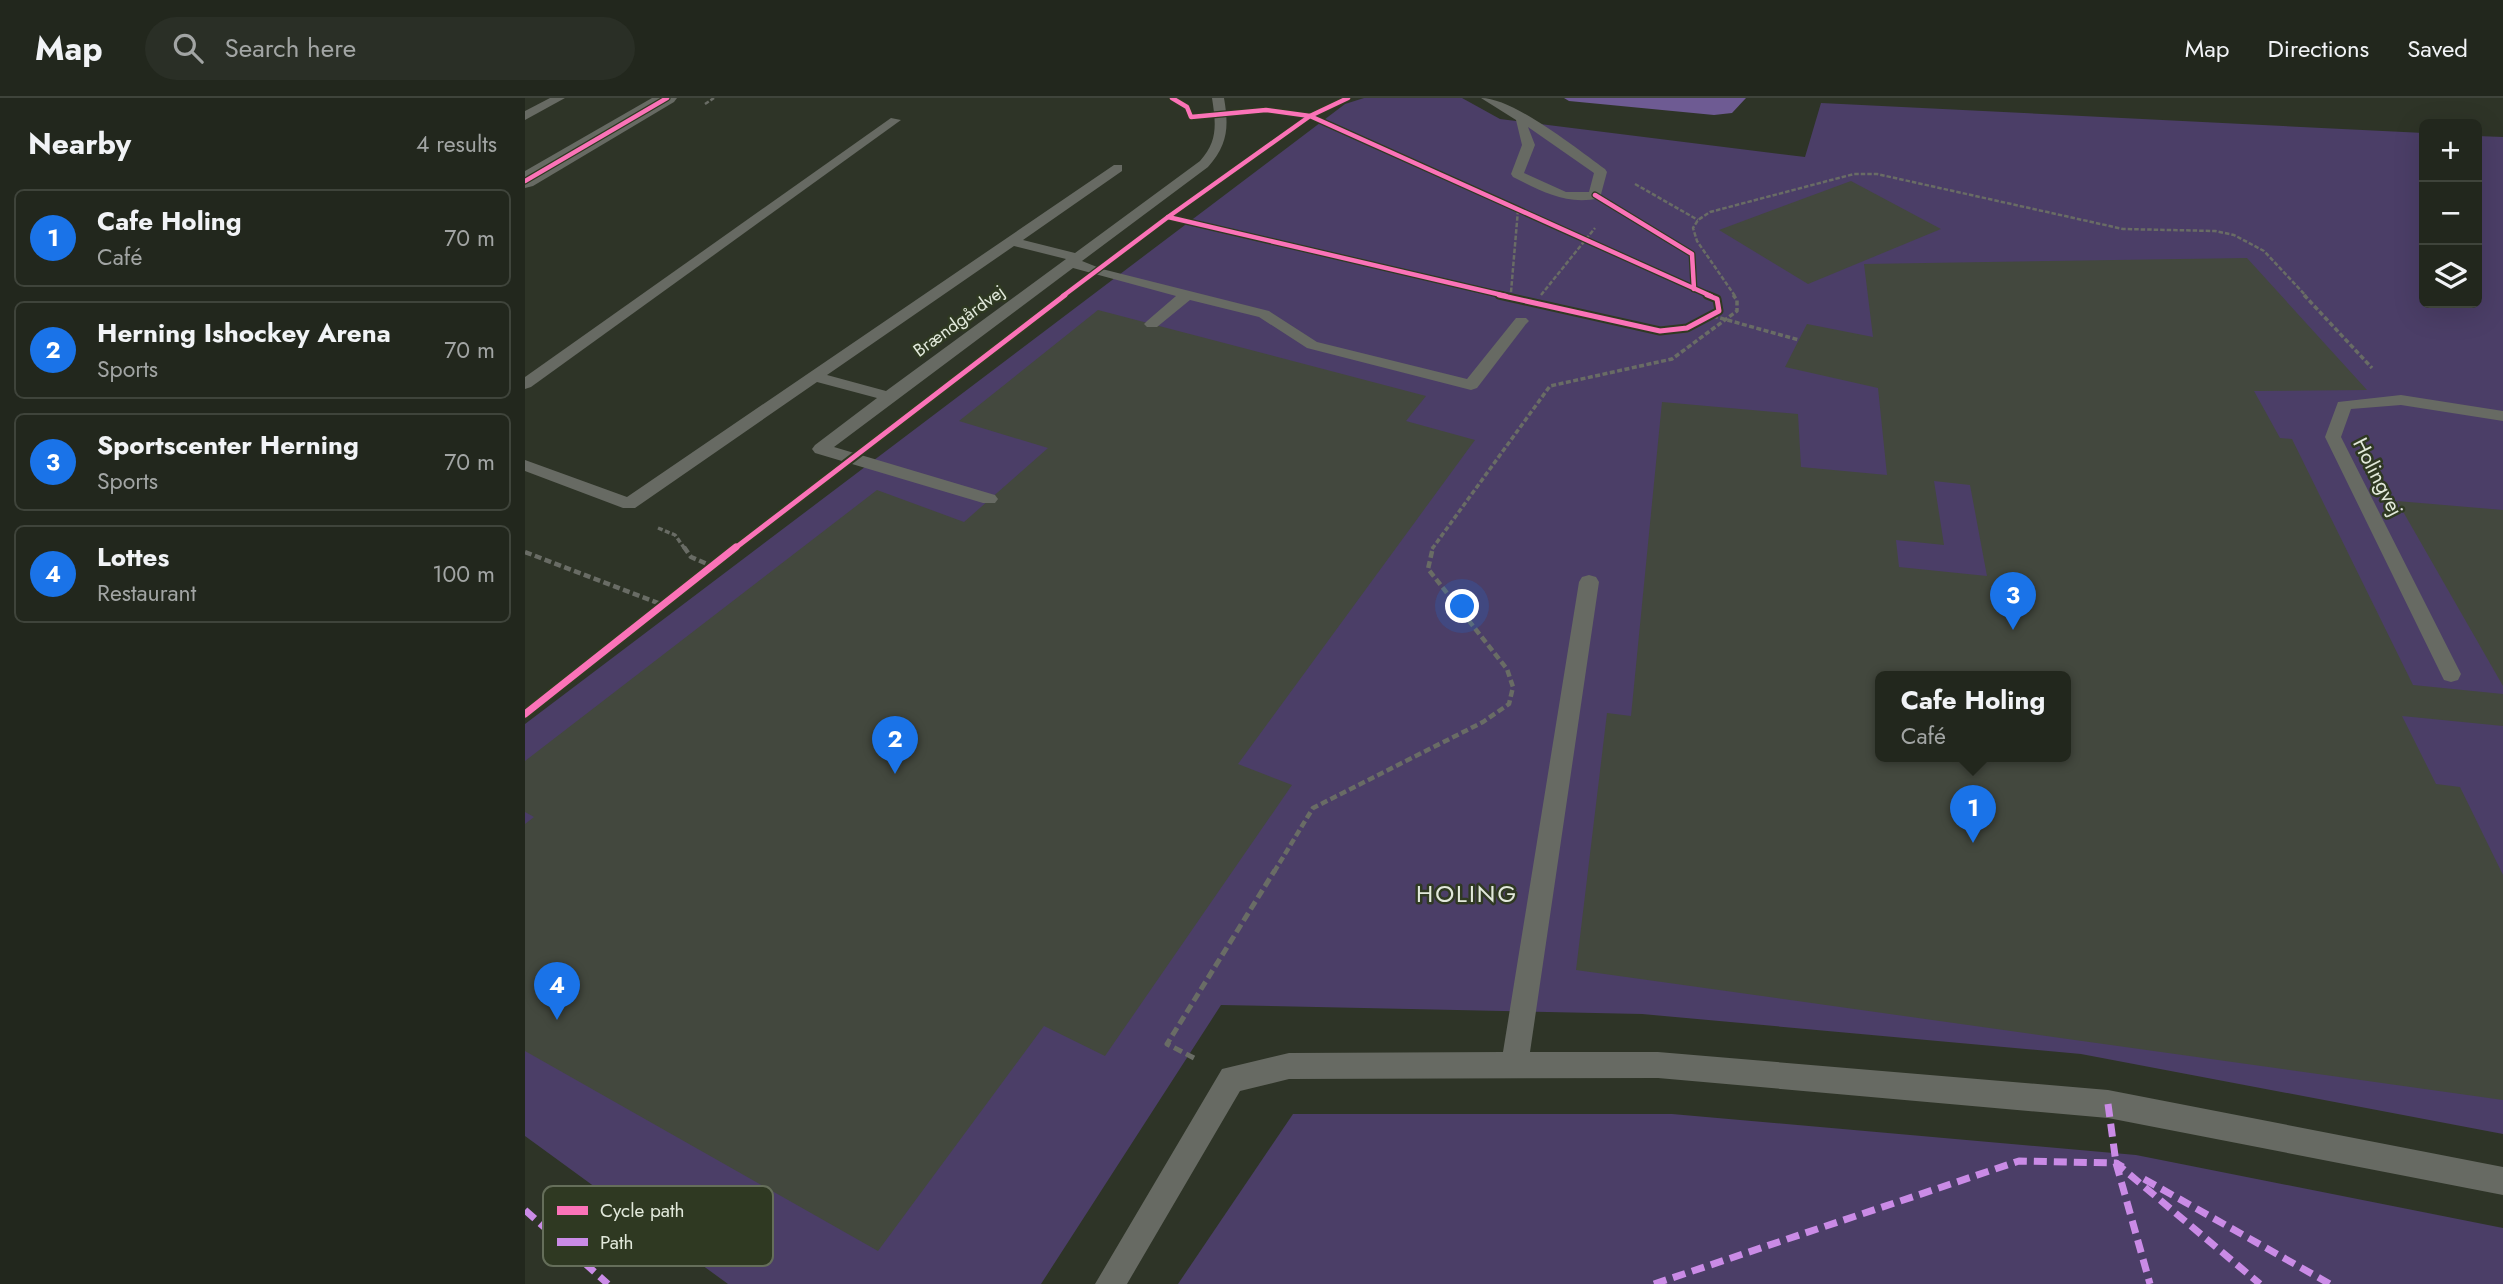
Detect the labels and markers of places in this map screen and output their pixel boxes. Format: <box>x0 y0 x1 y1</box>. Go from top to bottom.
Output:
pin: 3 <box>1990 572 2036 630</box>
pin: 2 <box>872 716 918 774</box>
pin: 1 <box>1950 785 1996 843</box>
pin: 4 <box>534 962 580 1020</box>

